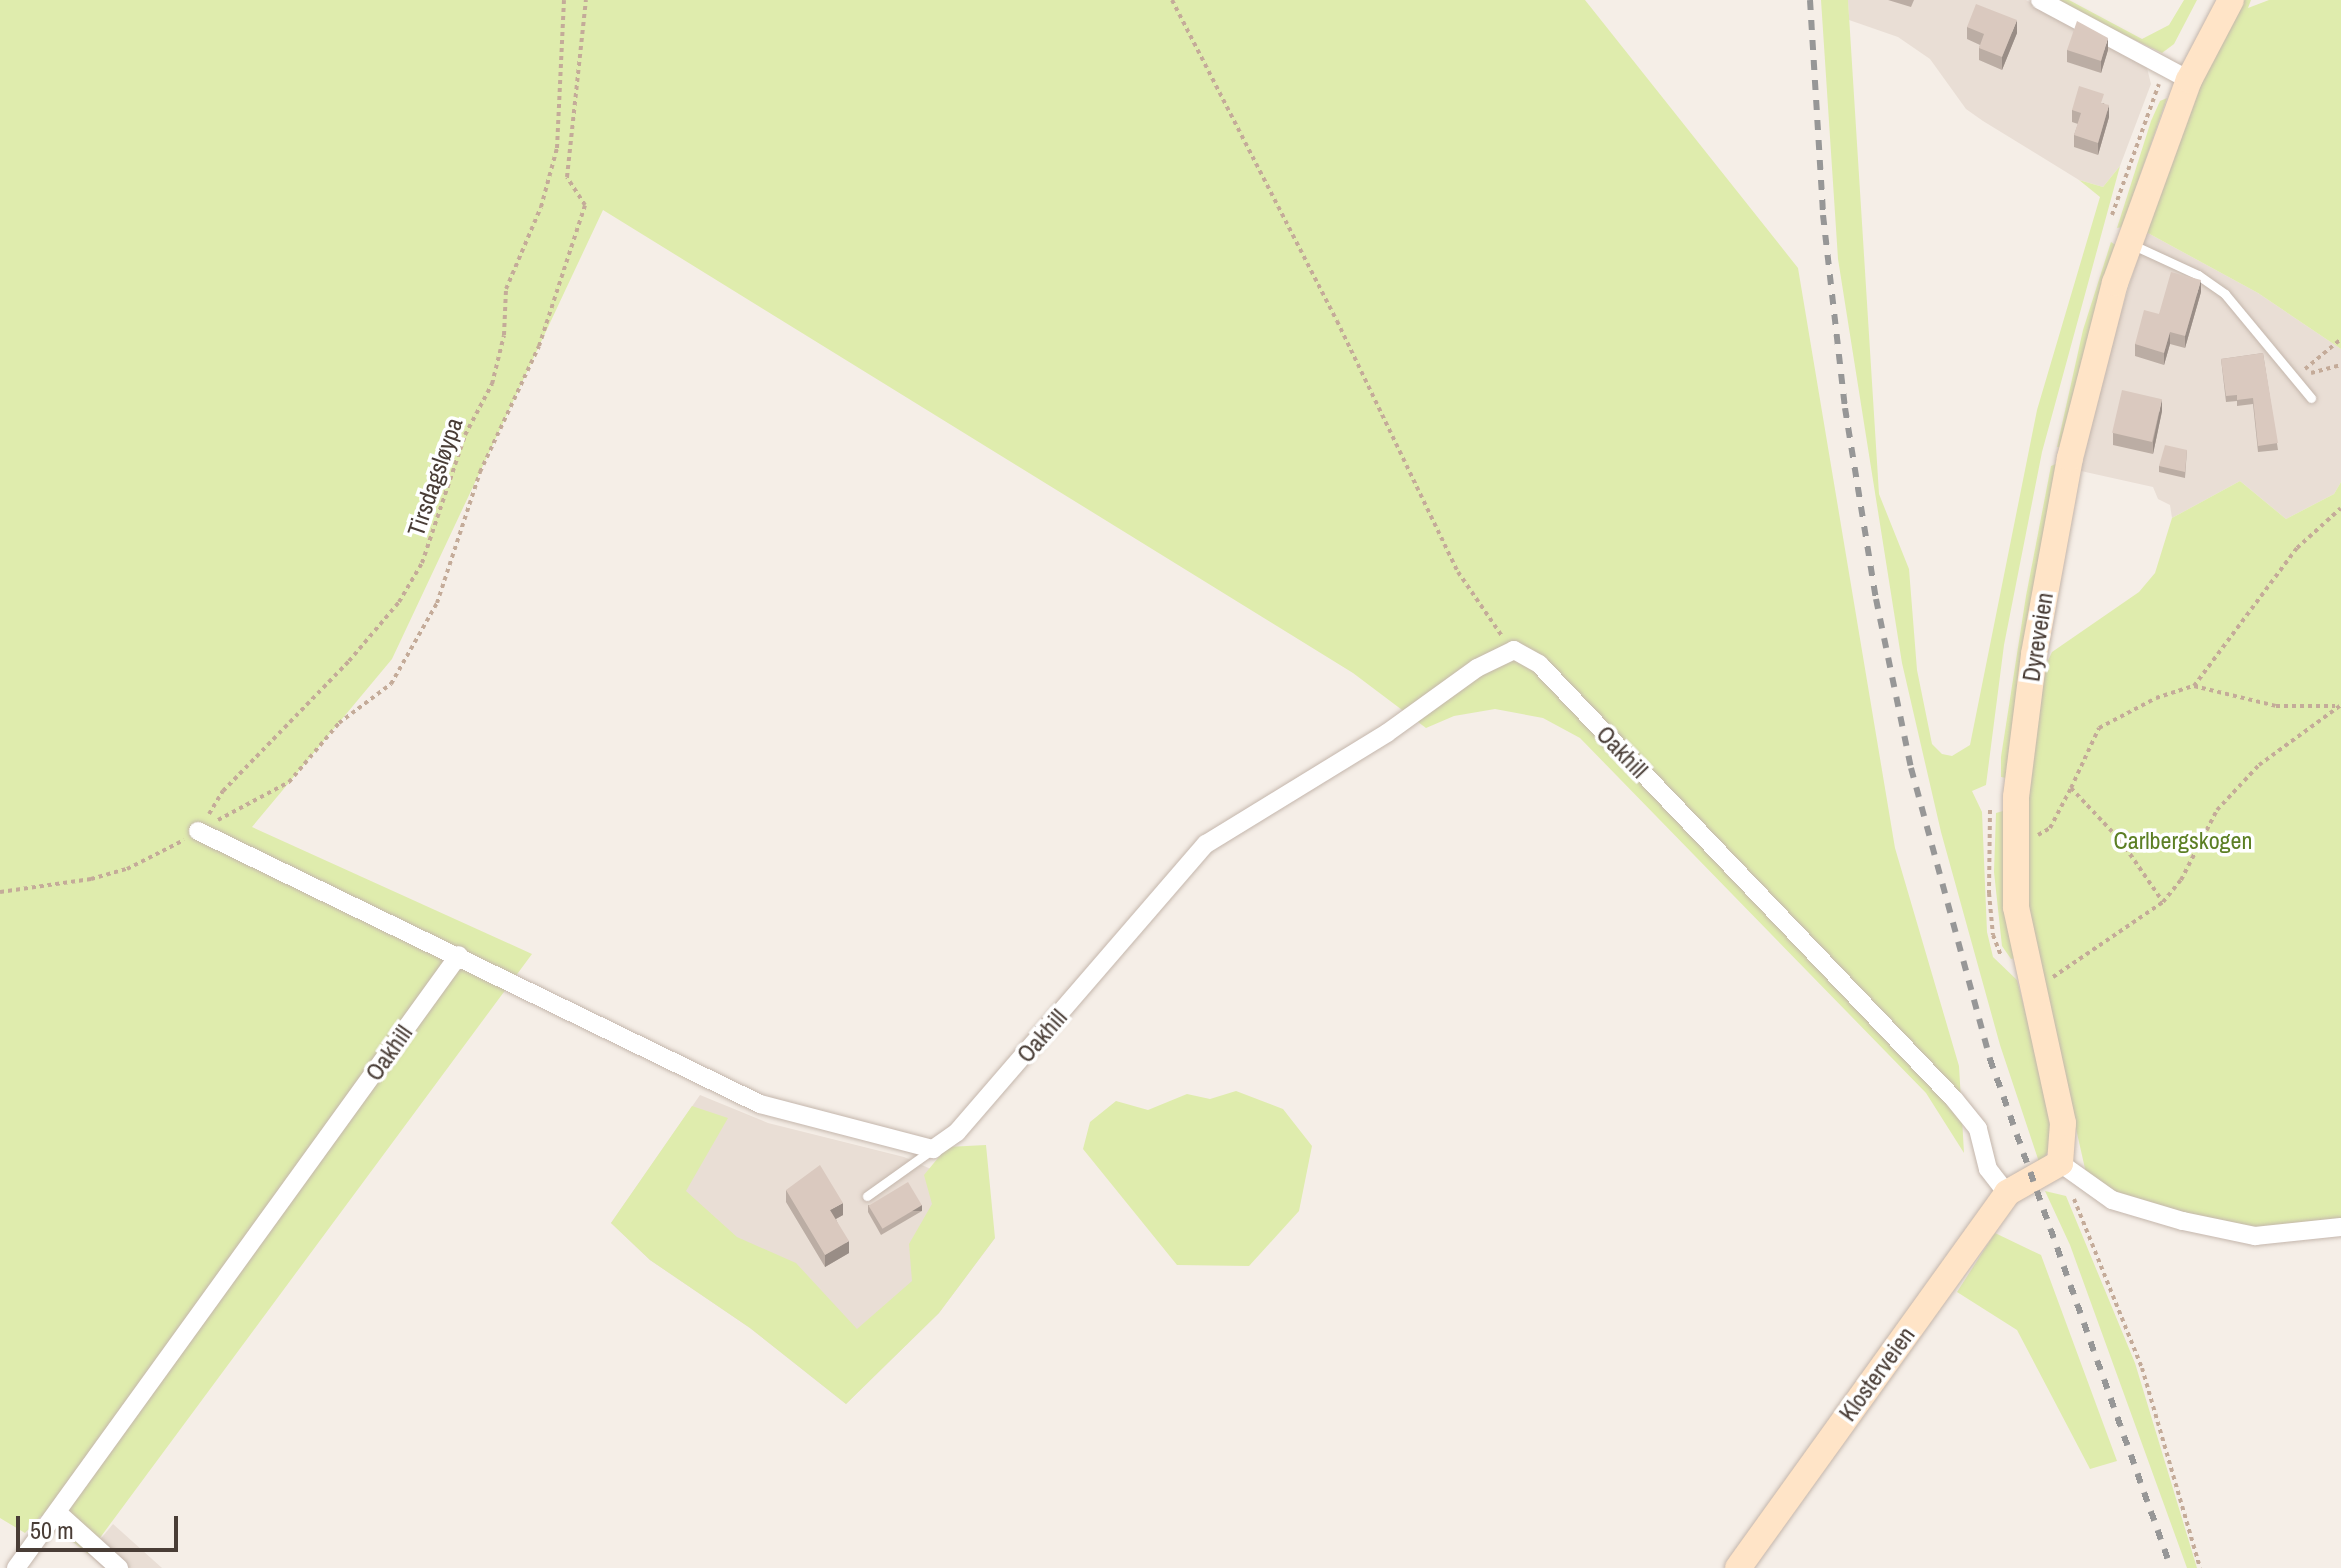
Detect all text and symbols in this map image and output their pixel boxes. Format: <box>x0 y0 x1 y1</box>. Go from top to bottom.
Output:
street label: Tirsdagsløypa <box>401 414 469 540</box>
street label: Dyreveien <box>2017 590 2059 684</box>
street label: Oakhill <box>1590 720 1654 784</box>
park label: Carlbergskogen <box>2114 827 2252 855</box>
street label: Oakhill <box>1011 1003 1073 1069</box>
street label: Oakhill <box>360 1020 418 1086</box>
street label: Klosterveien <box>1833 1321 1921 1427</box>
scale bar <box>20 1500 182 1550</box>
text: 50 m <box>30 1514 74 1546</box>

